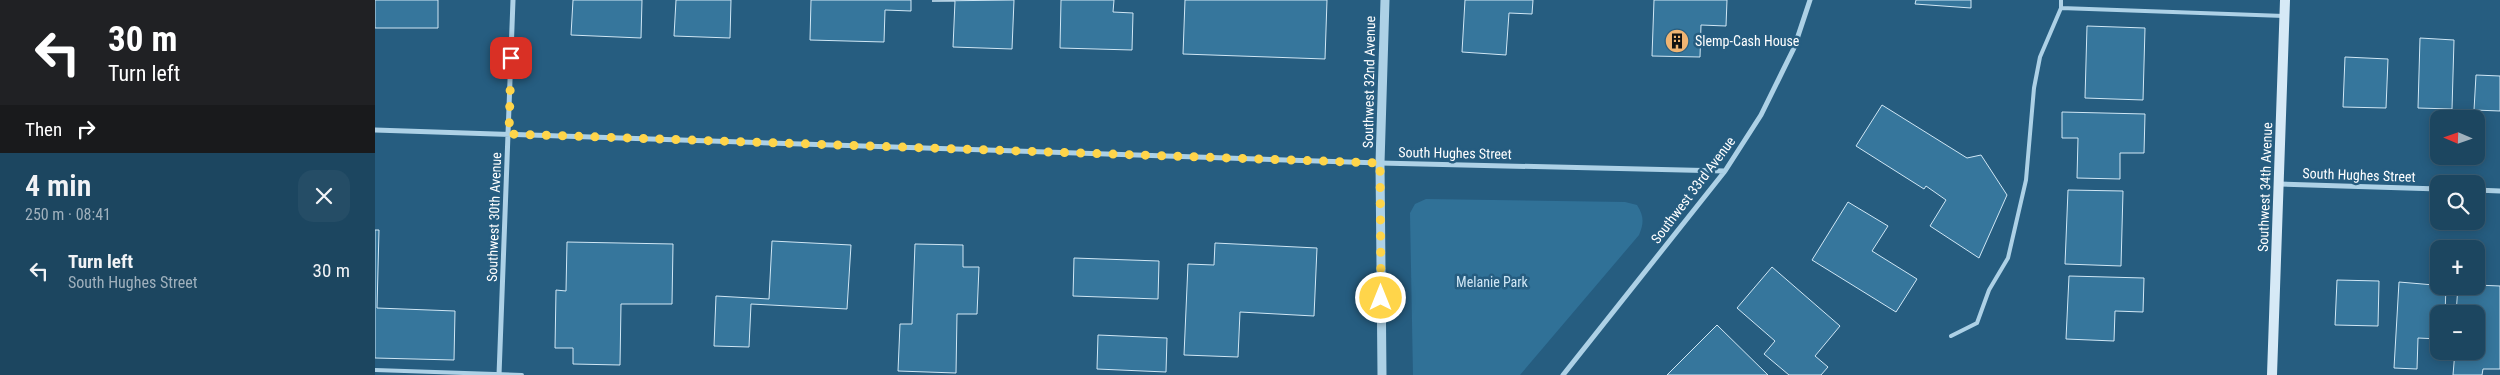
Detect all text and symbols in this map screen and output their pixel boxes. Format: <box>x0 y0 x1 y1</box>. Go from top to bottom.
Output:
street label: Southwest 32nd Avenue <box>1360 15 1378 148</box>
text: 30 m <box>108 19 177 60</box>
icon: left <box>25 20 90 85</box>
building icon: Slemp-Cash House <box>1664 28 1690 54</box>
place label: Slemp-Cash House <box>1695 33 1800 49</box>
pin <box>490 37 532 79</box>
icon: arrive <box>497 44 525 72</box>
text: Turn left <box>108 61 180 86</box>
north arrow <box>2430 110 2485 165</box>
map controls <box>2430 110 2485 360</box>
icon: right <box>72 115 100 143</box>
text: Then <box>25 118 62 141</box>
street label: Southwest 34th Avenue <box>2255 122 2275 252</box>
street label: Southwest 33rd Avenue <box>1648 133 1739 247</box>
street label: South Hughes Street <box>1398 144 1512 162</box>
street label: Southwest 30th Avenue <box>484 152 504 282</box>
street label: South Hughes Street <box>2302 165 2416 185</box>
text: 4 min <box>25 168 91 203</box>
button: close <box>298 170 350 222</box>
button: search <box>2430 175 2485 230</box>
text: 250 m · 08:41 <box>25 205 111 224</box>
button: + <box>2430 240 2485 295</box>
text: Turn left <box>68 250 133 273</box>
icon: left <box>25 257 53 285</box>
text: 30 m <box>313 259 350 282</box>
position arrow <box>1354 271 1406 323</box>
text: South Hughes Street <box>68 273 197 292</box>
park label: Melanie Park <box>1456 274 1529 290</box>
button: − <box>2430 305 2485 360</box>

